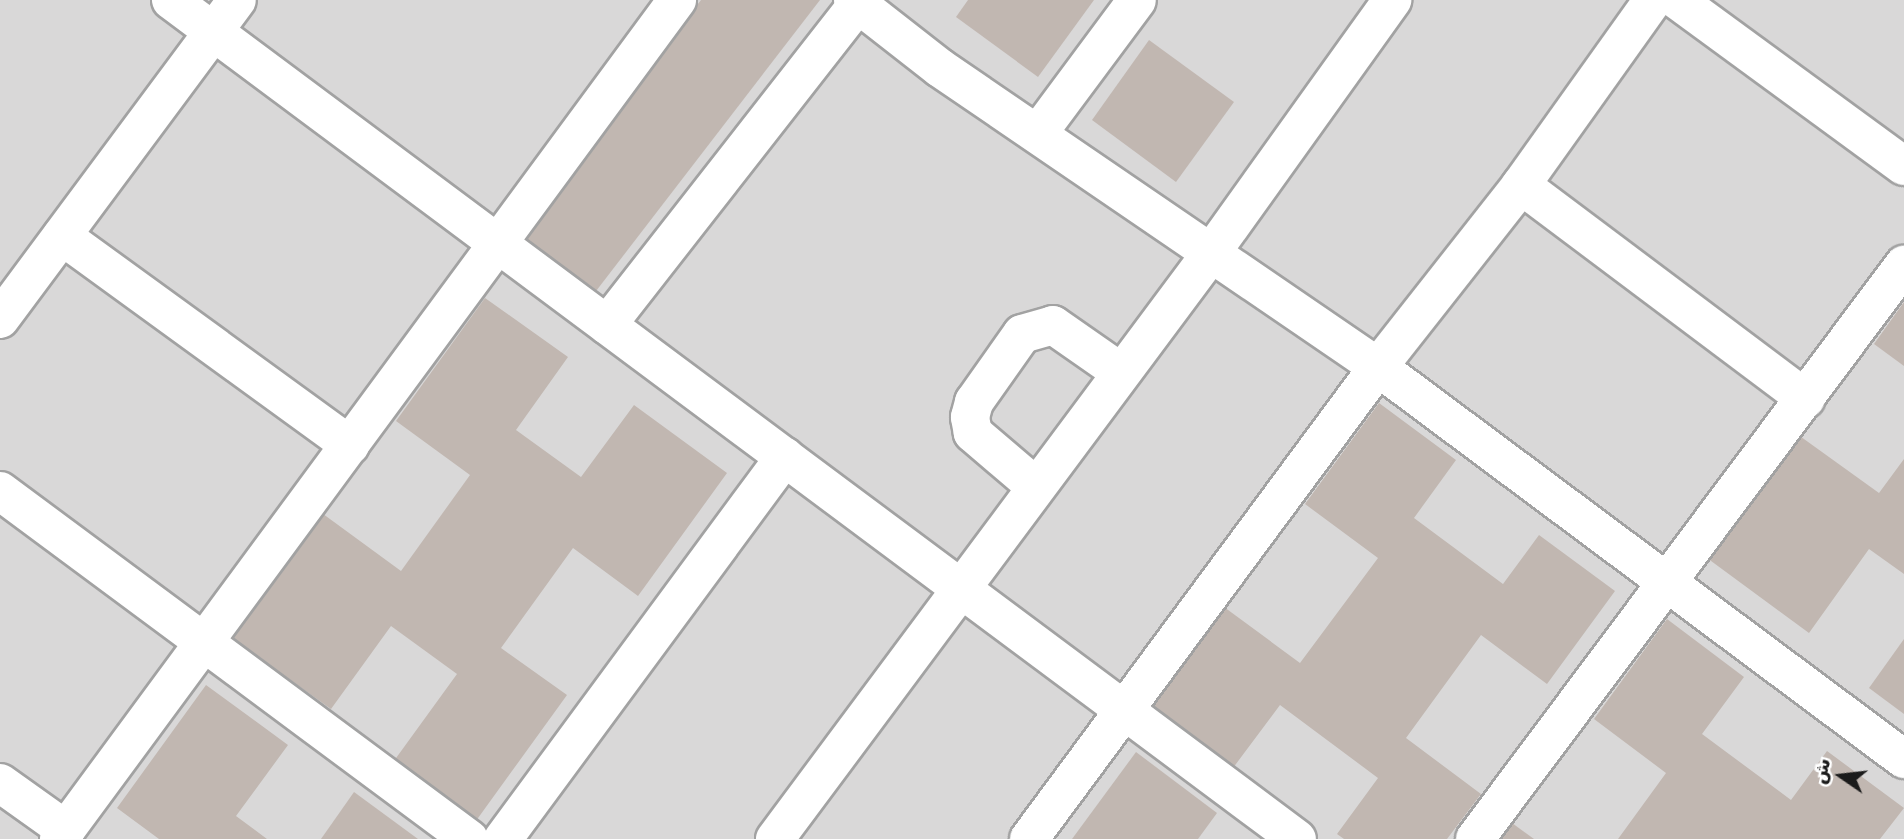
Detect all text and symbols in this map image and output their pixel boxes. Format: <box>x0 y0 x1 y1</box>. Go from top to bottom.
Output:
north arrow <box>1806 741 1876 811</box>
text: ش <box>1807 756 1834 786</box>

